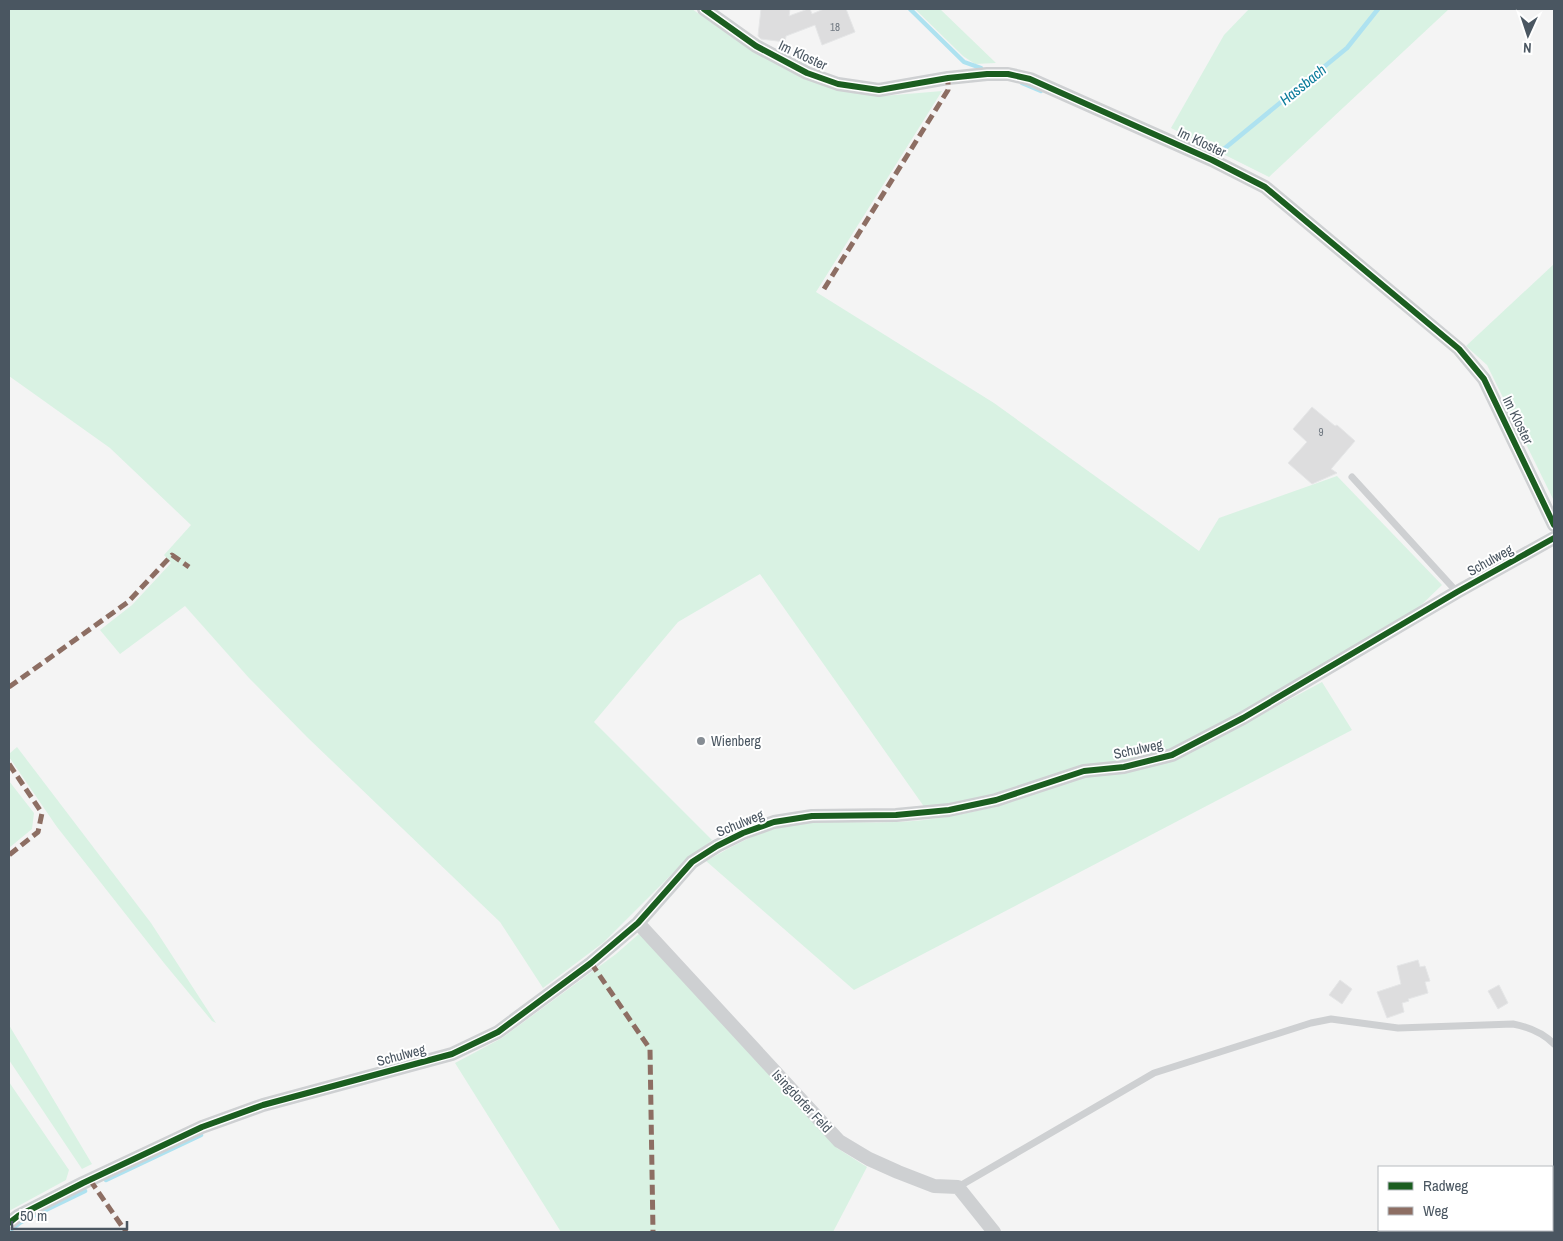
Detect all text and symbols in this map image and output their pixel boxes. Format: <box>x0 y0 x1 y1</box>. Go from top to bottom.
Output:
north arrow <box>1503 10 1553 60</box>
house number: 18 <box>830 20 840 34</box>
street label: Im Kloster <box>776 36 830 74</box>
text: N <box>1523 39 1532 57</box>
water label: Hassbach <box>1275 59 1331 110</box>
street label: Im Kloster <box>1175 123 1229 161</box>
street label: Im Kloster <box>1499 393 1537 447</box>
house number: 9 <box>1318 425 1324 439</box>
street label: Schulweg <box>1464 540 1517 580</box>
place label: Wienberg <box>711 732 761 750</box>
marker: Wienberg <box>695 735 707 747</box>
street label: Schulweg <box>1112 735 1165 763</box>
street label: Schulweg <box>714 805 767 841</box>
street label: Schulweg <box>375 1040 428 1070</box>
street label: Isingdorfer Feld <box>768 1066 836 1136</box>
legend <box>1378 1166 1553 1231</box>
text: Radweg <box>1423 1175 1468 1196</box>
scale bar <box>12 1198 128 1230</box>
text: Weg <box>1423 1200 1448 1221</box>
text: 50 m <box>20 1205 47 1226</box>

